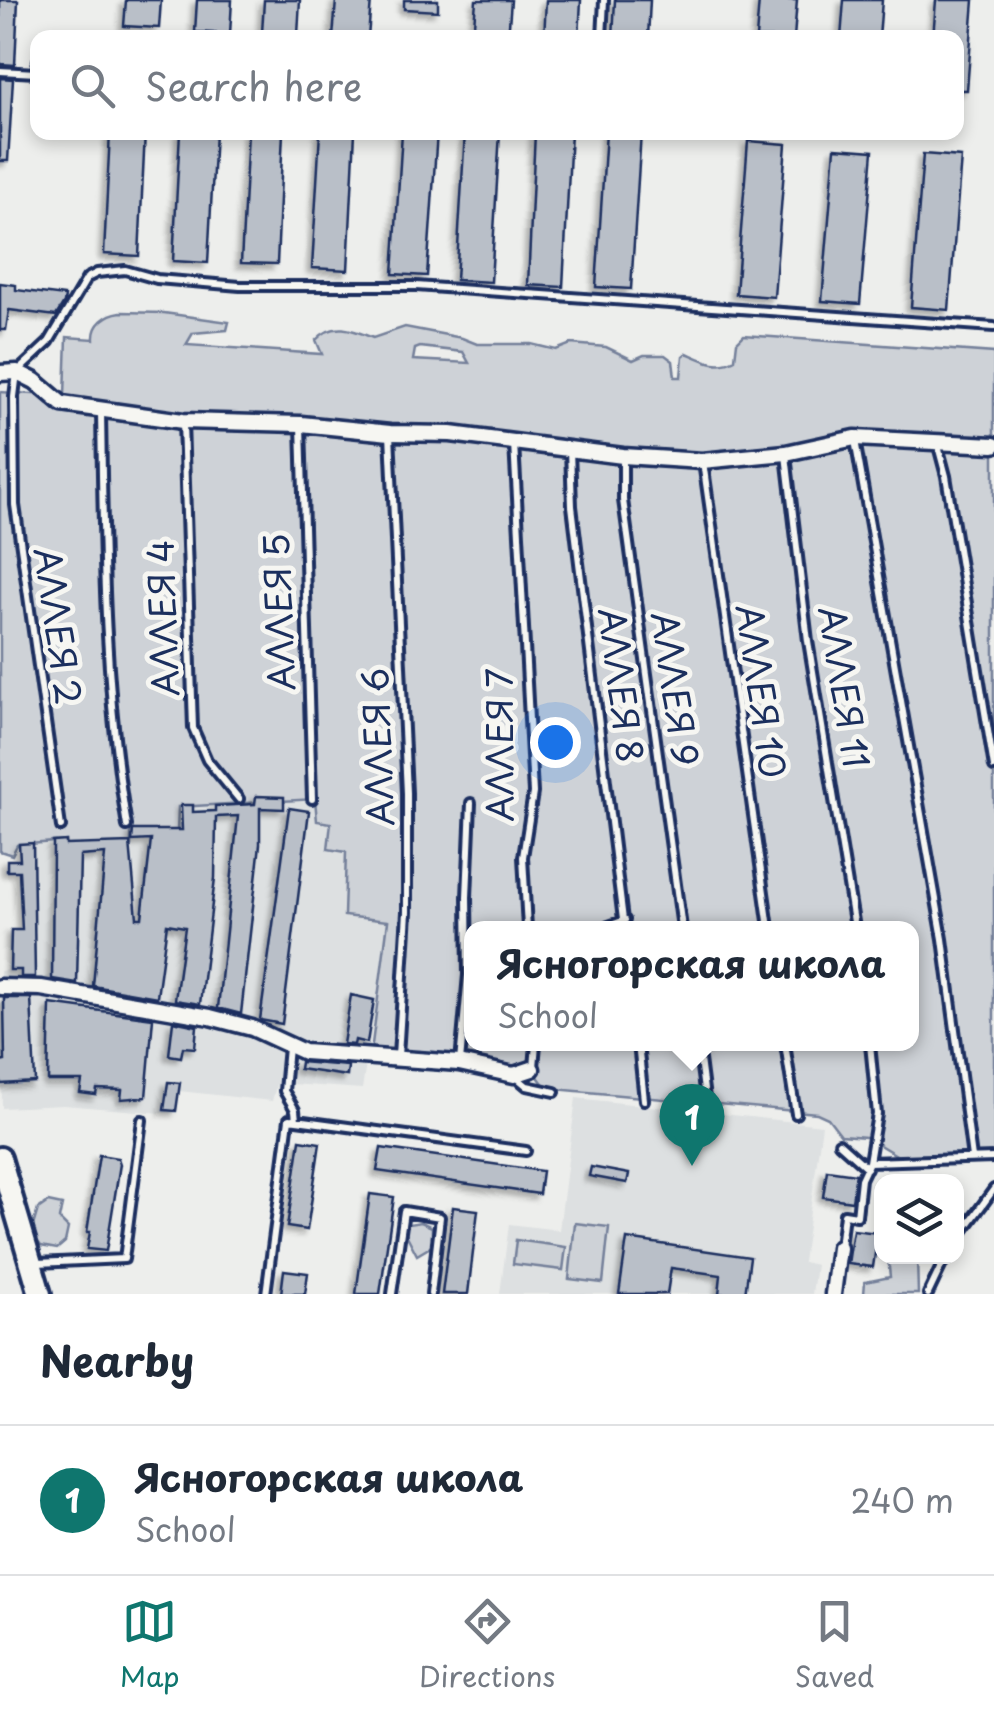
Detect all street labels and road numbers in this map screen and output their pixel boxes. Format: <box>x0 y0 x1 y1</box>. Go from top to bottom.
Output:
street label: АЛЛЕЯ 5 <box>248 533 307 692</box>
street label: АЛЛЕЯ 4 <box>132 539 191 697</box>
street label: АЛЛЕЯ 2 <box>22 543 97 708</box>
street label: АЛЛЕЯ 10 <box>724 600 801 781</box>
street label: АЛЛЕЯ 11 <box>807 602 884 771</box>
street label: АЛЛЕЯ 8 <box>587 604 658 765</box>
street label: АЛЛЕЯ 9 <box>639 608 714 769</box>
street label: АЛЛЕЯ 6 <box>347 667 406 827</box>
street label: АЛЛЕЯ 7 <box>472 668 525 822</box>

